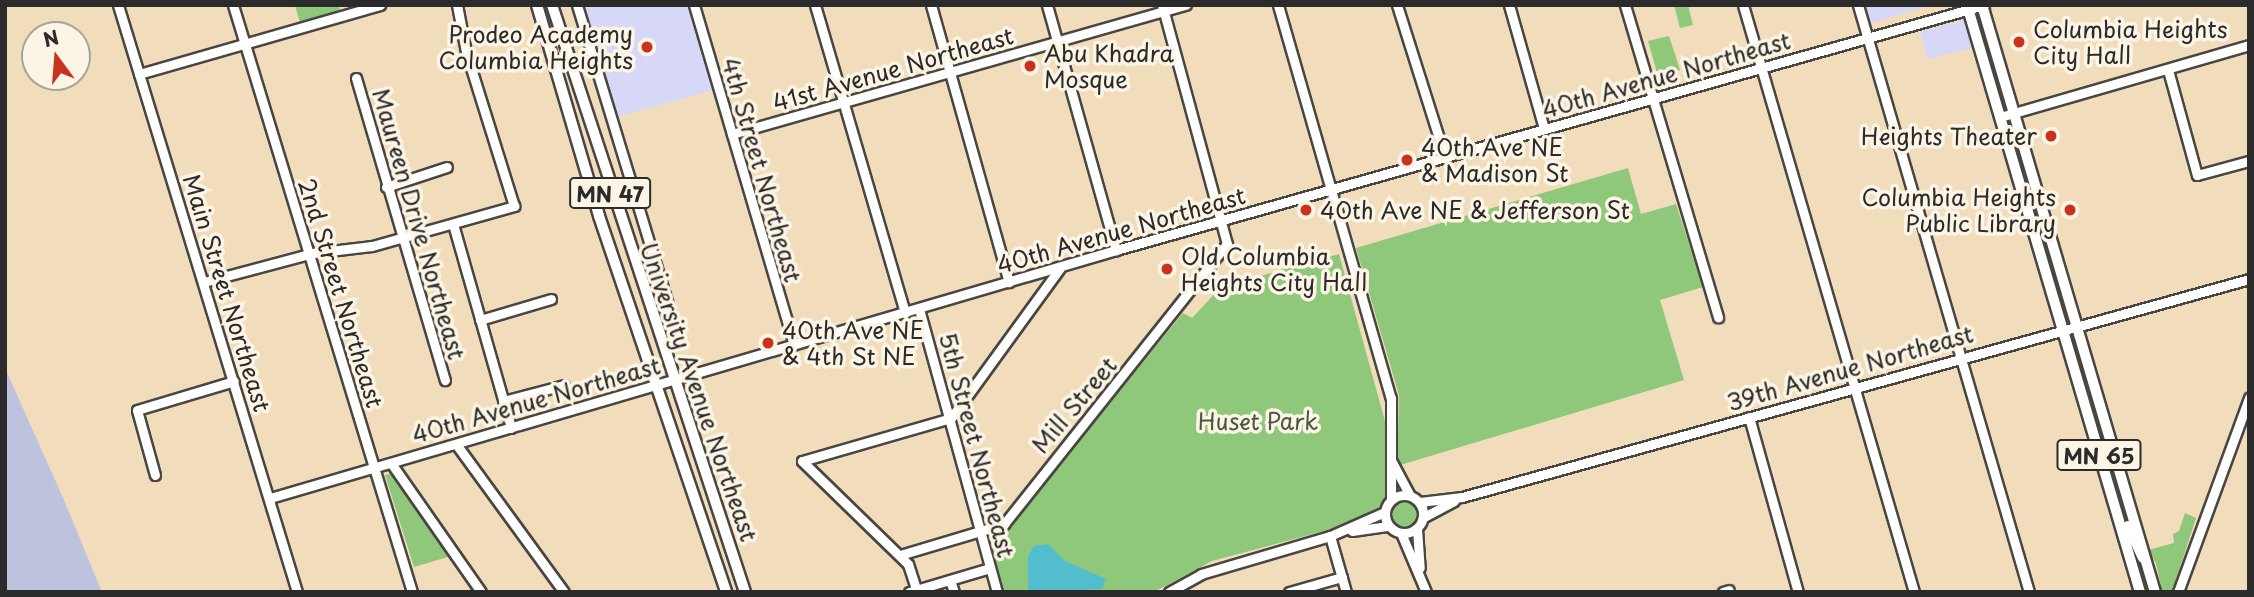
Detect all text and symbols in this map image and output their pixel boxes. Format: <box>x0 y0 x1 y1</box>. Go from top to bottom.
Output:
place label: Columbia Heights City Hall <box>2033 15 2227 69</box>
place label: Prodeo Academy Columbia Heights <box>439 20 633 74</box>
north arrow <box>21 21 91 91</box>
street label: 41st Avenue Northeast <box>769 21 1017 117</box>
text: N <box>40 22 62 53</box>
street label: 40th Avenue Northeast <box>1538 26 1794 124</box>
marker: Columbia Heights City Hall <box>2011 34 2027 50</box>
marker: Prodeo Academy Columbia Heights <box>639 39 655 55</box>
place label: Abu Khadra Mosque <box>1044 39 1175 93</box>
street label: 4th Street Northeast <box>717 55 807 285</box>
marker: Abu Khadra Mosque <box>1022 58 1038 74</box>
street label: Maureen Drive Northeast <box>367 84 471 364</box>
place label: Heights Theater <box>1860 122 2037 150</box>
marker: Heights Theater <box>2043 128 2059 144</box>
place label: 40th Ave NE & Madison St <box>1421 133 1569 187</box>
marker: 40th Ave NE & Madison St <box>1399 152 1415 168</box>
street label: Main Street Northeast <box>177 170 277 416</box>
street label: 2nd Street Northeast <box>293 175 389 411</box>
road number: MN 47 <box>568 176 652 210</box>
street label: 40th Avenue Northeast <box>993 181 1249 279</box>
place label: Columbia Heights Public Library <box>1862 183 2056 237</box>
place label: 40th Ave NE & Jefferson St <box>1320 196 1630 224</box>
marker: 40th Ave NE & Jefferson St <box>1298 202 1314 218</box>
marker: Columbia Heights Public Library <box>2062 202 2078 218</box>
street label: University Avenue Northeast <box>635 239 763 545</box>
place label: Old Columbia Heights City Hall <box>1181 242 1370 296</box>
marker: Old Columbia Heights City Hall <box>1159 261 1175 277</box>
place label: 40th Ave NE & 4th St NE <box>782 316 925 370</box>
street label: 39th Avenue Northeast <box>1724 320 1976 416</box>
street label: 5th Street Northeast <box>934 330 1020 560</box>
marker: 40th Ave NE & 4th St NE <box>760 335 776 351</box>
street label: 40th Avenue Northeast <box>408 351 664 449</box>
street label: Mill Street <box>1026 351 1122 459</box>
park label: Huset Park <box>1197 407 1319 435</box>
road number: MN 65 <box>2055 438 2143 472</box>

